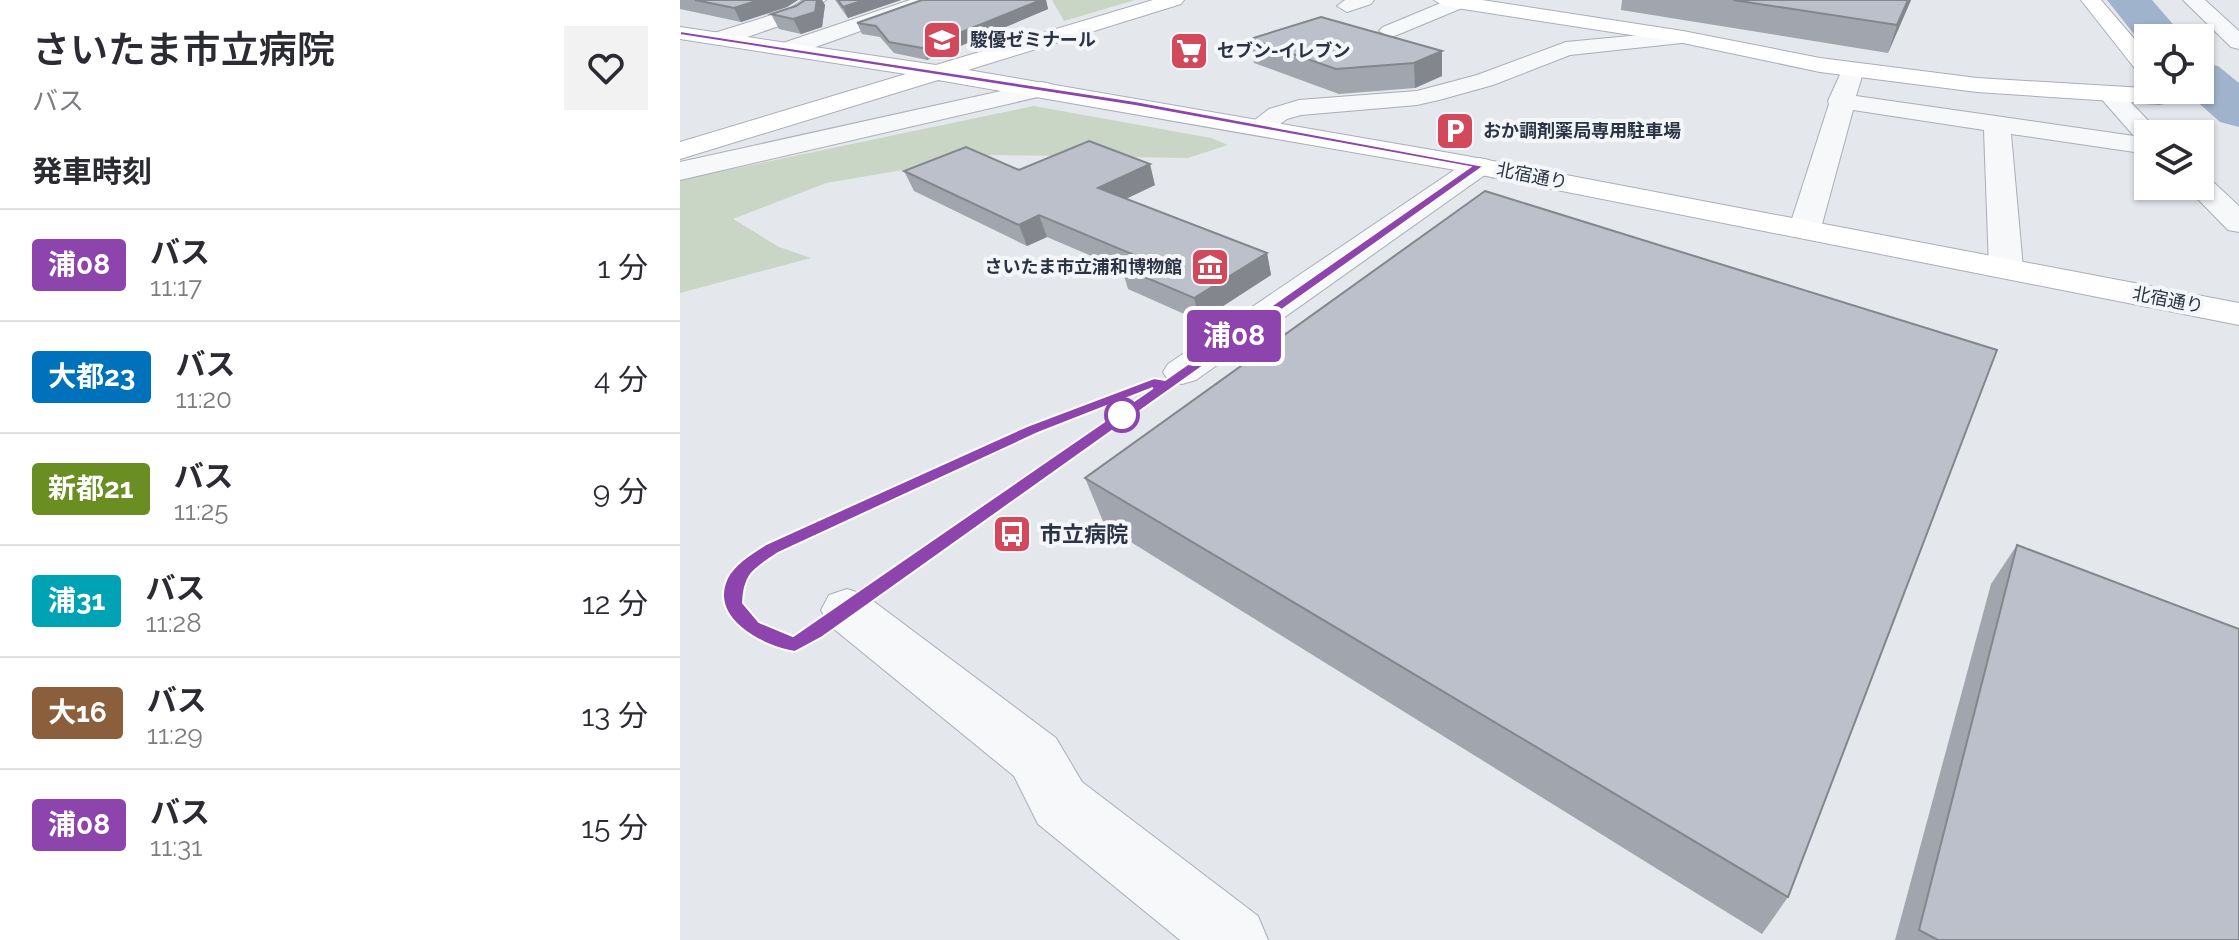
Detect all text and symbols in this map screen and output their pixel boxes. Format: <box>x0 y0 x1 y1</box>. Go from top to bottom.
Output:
school or university icon: 駿優ゼミナール <box>921 19 963 61</box>
map controls <box>2134 24 2214 200</box>
button: locate <box>2134 24 2214 104</box>
button: heart <box>564 26 648 110</box>
text: さいたま市立病院 <box>32 27 335 72</box>
place label: 駿優ゼミナール <box>970 29 1096 50</box>
supermarket icon: セブン-イレブン <box>1168 30 1210 72</box>
place label: セブン-イレブン <box>1217 40 1351 61</box>
text: バス <box>32 86 84 116</box>
parking icon: おか調剤薬局専用駐車場 <box>1434 110 1476 152</box>
place label: おか調剤薬局専用駐車場 <box>1483 120 1681 141</box>
button: layers <box>2134 120 2214 200</box>
text: 発車時刻 <box>32 154 152 189</box>
street label: 北宿通り <box>1495 158 1569 193</box>
text: バス <box>150 235 210 270</box>
museum icon: さいたま市立浦和博物館 <box>1189 246 1231 288</box>
text: 浦08 <box>48 248 110 281</box>
text: 1 分 <box>598 250 648 285</box>
place label: さいたま市立浦和博物館 <box>985 256 1182 277</box>
text: 11:17 <box>150 272 202 302</box>
street label: 北宿通り <box>2131 282 2205 317</box>
line badge: 浦08 <box>1188 310 1280 362</box>
text: 浦08 <box>1203 319 1265 352</box>
text: バス <box>175 347 235 382</box>
text: 大都23 <box>48 360 135 393</box>
text: 4 分 <box>594 362 648 397</box>
text: 11:20 <box>175 384 232 414</box>
unlabelled marker <box>1105 398 1139 432</box>
text: バス <box>174 459 234 494</box>
text: 新都21 <box>48 472 134 505</box>
text: 9 分 <box>593 474 648 509</box>
text: 11:25 <box>174 496 229 526</box>
bus stop icon: 市立病院 <box>991 513 1033 555</box>
place label: 市立病院 <box>1040 521 1128 547</box>
text: バス <box>145 571 205 606</box>
text: 浦31 <box>48 584 105 617</box>
text: 12 分 <box>582 586 648 621</box>
text: 11:28 <box>145 608 202 638</box>
text: バス <box>147 683 207 718</box>
text: 大16 <box>48 696 107 729</box>
text: 13 分 <box>581 698 648 733</box>
text: 11:29 <box>147 720 203 750</box>
text: バス <box>150 795 210 830</box>
text: 浦08 <box>48 808 110 841</box>
text: 15 分 <box>581 810 648 845</box>
text: 11:31 <box>150 832 202 862</box>

